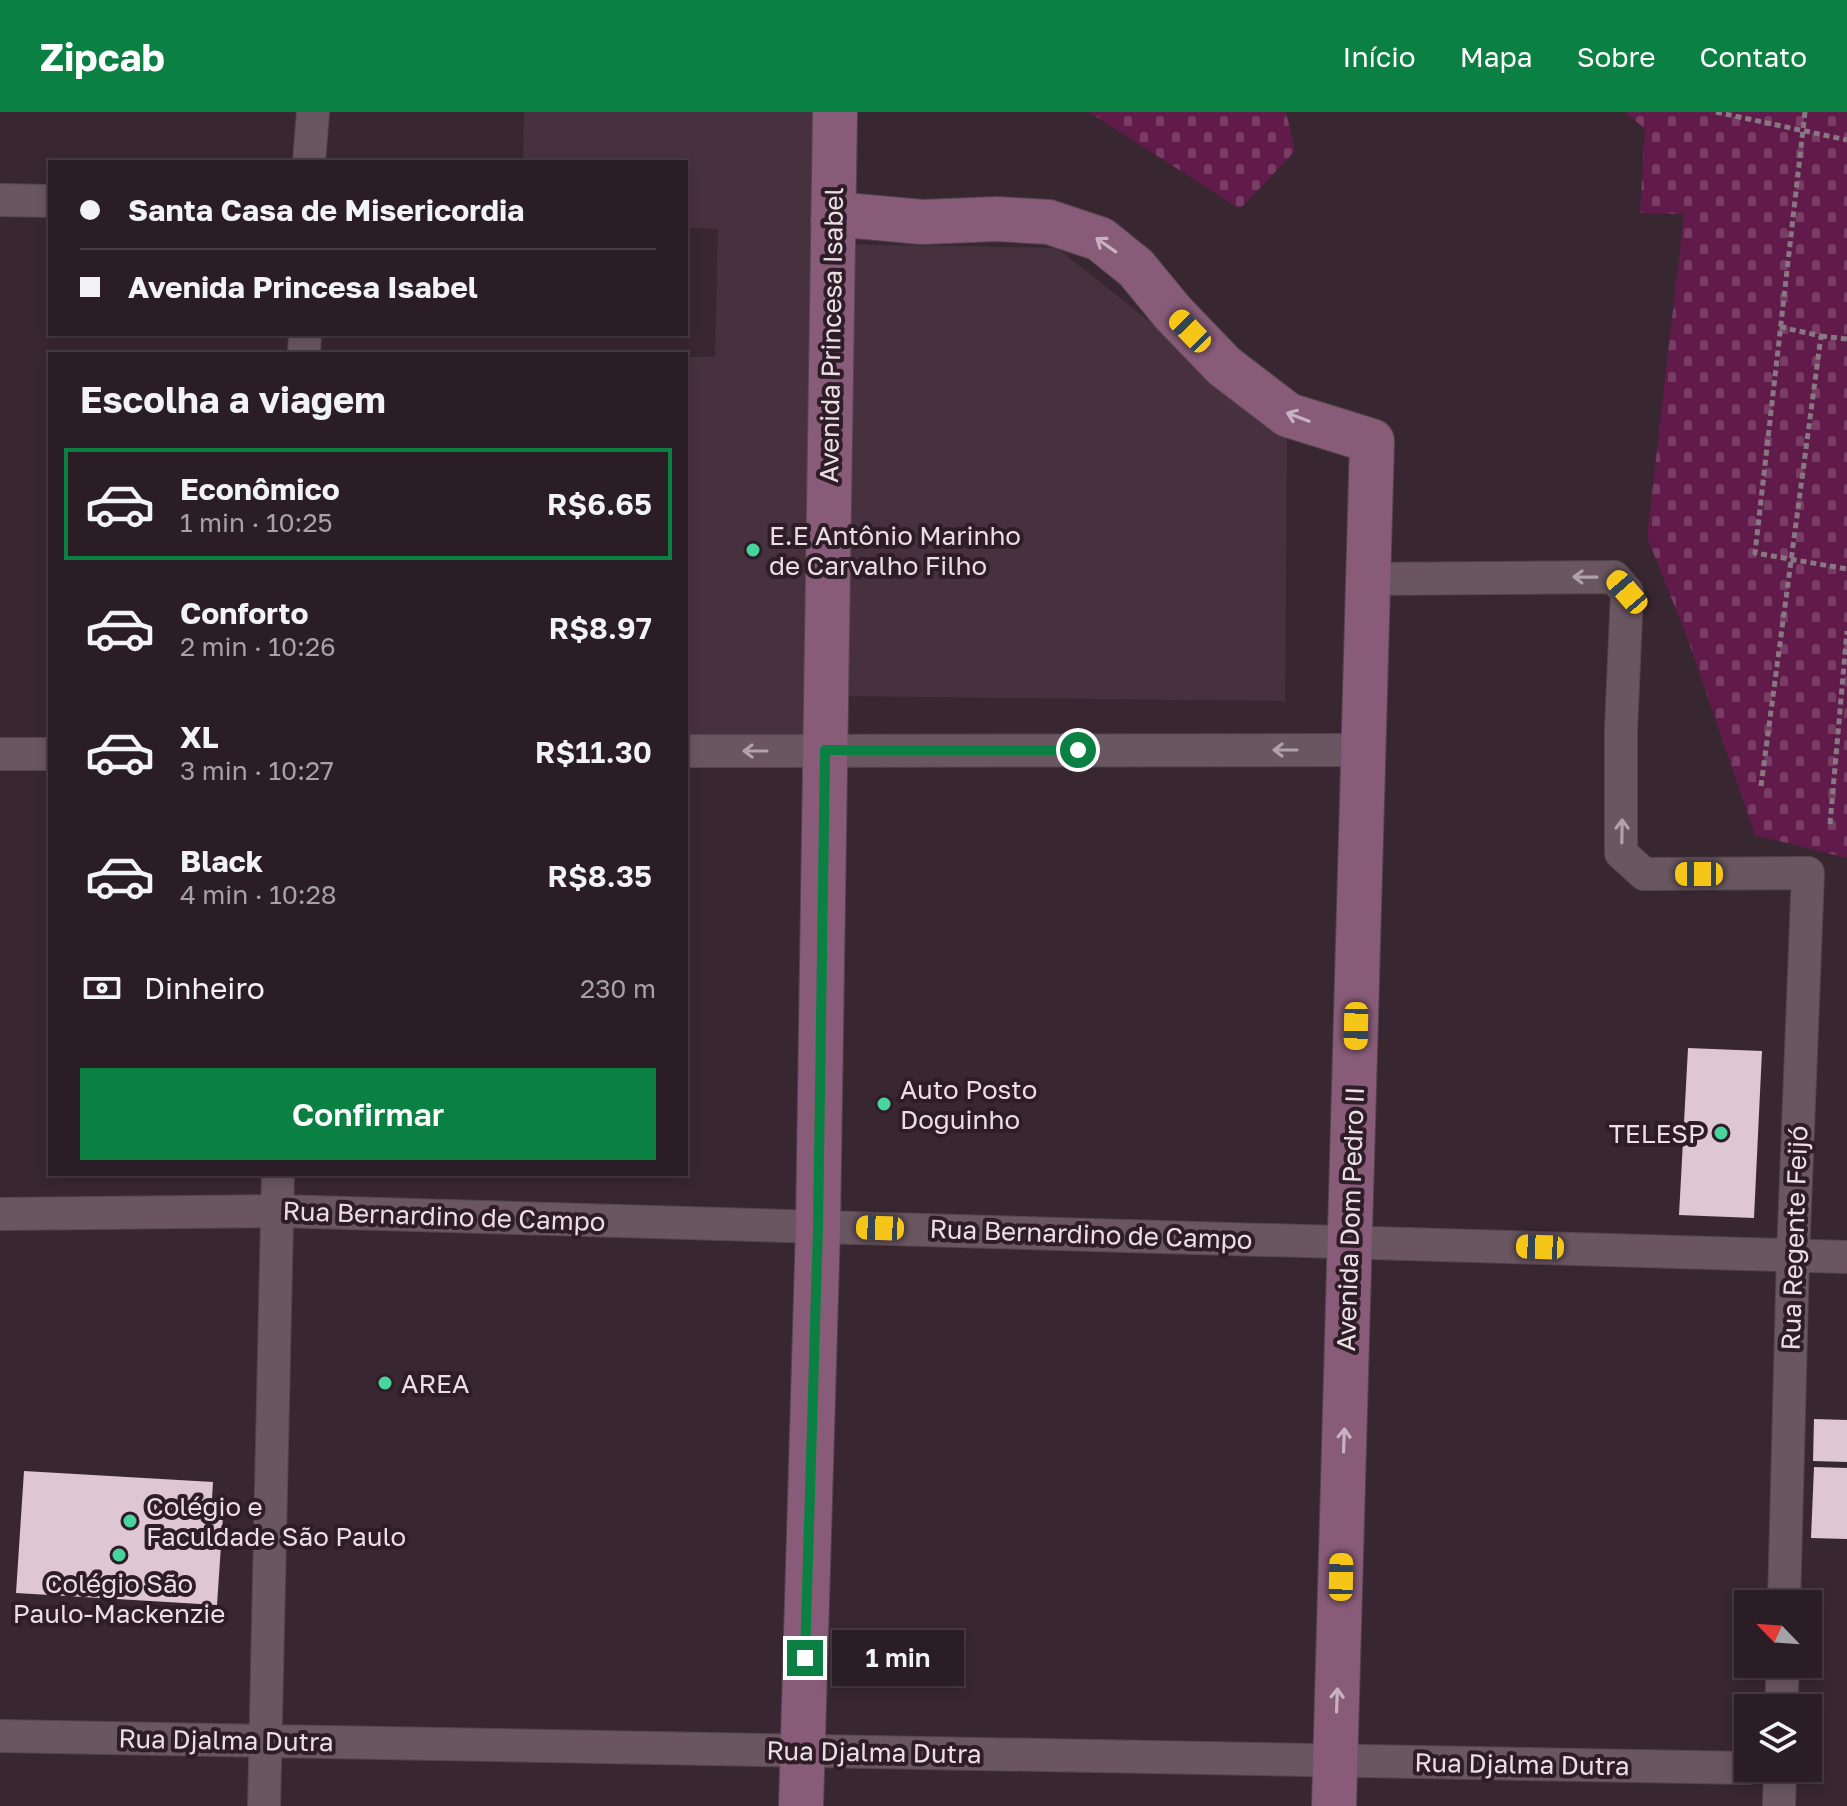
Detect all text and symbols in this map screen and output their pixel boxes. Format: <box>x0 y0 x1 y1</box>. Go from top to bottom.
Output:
text: Zipcab <box>40 34 165 79</box>
text: Início <box>1343 40 1416 73</box>
text: Mapa <box>1460 40 1533 73</box>
text: Sobre <box>1577 40 1655 73</box>
text: Contato <box>1699 40 1807 73</box>
street label: Avenida Princesa Isabel <box>813 187 849 483</box>
text: Santa Casa de Misericordia <box>128 192 525 228</box>
one-way arrow <box>1095 237 1117 253</box>
text: Avenida Princesa Isabel <box>128 269 478 305</box>
car <box>1165 305 1215 357</box>
text: Escolha a viagem <box>80 378 386 421</box>
one-way arrow <box>1286 409 1311 423</box>
icon: car <box>84 468 156 540</box>
text: Econômico <box>180 471 340 507</box>
text: R$6.65 <box>547 486 652 522</box>
text: 1 min · 10:25 <box>180 507 333 538</box>
place label: E.E Antônio Marinho de Carvalho Filho <box>769 520 1021 581</box>
marker: E.E Antônio Marinho de Carvalho Filho <box>744 541 762 559</box>
car <box>1602 566 1652 618</box>
one-way arrow <box>1572 569 1599 585</box>
icon: car <box>84 592 156 664</box>
text: Conforto <box>180 595 309 631</box>
text: R$8.97 <box>548 610 652 646</box>
text: 2 min · 10:26 <box>180 631 336 662</box>
icon: car <box>84 716 156 788</box>
text: XL <box>180 719 219 755</box>
route start <box>1060 732 1096 768</box>
text: R$11.30 <box>535 734 652 770</box>
one-way arrow <box>1272 742 1299 758</box>
one-way arrow <box>742 743 769 759</box>
text: 3 min · 10:27 <box>180 755 334 786</box>
one-way arrow <box>1614 818 1629 845</box>
icon: car <box>84 840 156 912</box>
text: Black <box>180 843 263 879</box>
text: R$8.35 <box>547 858 652 894</box>
car <box>1675 862 1723 886</box>
text: 4 min · 10:28 <box>180 879 337 910</box>
icon: cash <box>80 966 124 1010</box>
text: Dinheiro <box>144 970 265 1006</box>
text: 230 m <box>580 973 656 1004</box>
car <box>1344 1002 1368 1050</box>
button: Confirmar <box>80 1068 656 1160</box>
place label: Auto Posto Doguinho <box>900 1074 1037 1135</box>
street label: Avenida Dom Pedro II <box>1330 1086 1370 1352</box>
marker: Auto Posto Doguinho <box>875 1095 893 1113</box>
place label: TELESP <box>1609 1118 1705 1149</box>
marker: TELESP <box>1712 1124 1730 1142</box>
street label: Rua Regente Feijó <box>1775 1125 1813 1351</box>
street label: Rua Bernardino de Campo <box>282 1195 606 1237</box>
street label: Rua Bernardino de Campo <box>929 1213 1253 1255</box>
car <box>856 1215 904 1241</box>
car <box>1516 1234 1564 1260</box>
place label: AREA <box>401 1368 469 1399</box>
marker: AREA <box>376 1374 394 1392</box>
one-way arrow <box>1337 1427 1352 1454</box>
place label: Colégio e Faculdade São Paulo <box>146 1491 406 1552</box>
marker: Colégio e Faculdade São Paulo <box>121 1512 139 1530</box>
marker: Colégio São Paulo-Mackenzie <box>110 1546 128 1564</box>
car <box>1329 1553 1353 1601</box>
place label: Colégio São Paulo-Mackenzie <box>13 1568 225 1629</box>
north arrow <box>1734 1590 1822 1678</box>
map controls <box>1734 1590 1822 1782</box>
callout: 1 min <box>833 1630 965 1686</box>
route end <box>787 1640 823 1676</box>
text: 1 min <box>865 1642 931 1673</box>
one-way arrow <box>1330 1687 1345 1714</box>
button: layers <box>1734 1694 1822 1782</box>
street label: Rua Djalma Dutra <box>118 1723 334 1757</box>
street label: Rua Djalma Dutra <box>766 1735 982 1769</box>
street label: Rua Djalma Dutra <box>1414 1747 1630 1781</box>

